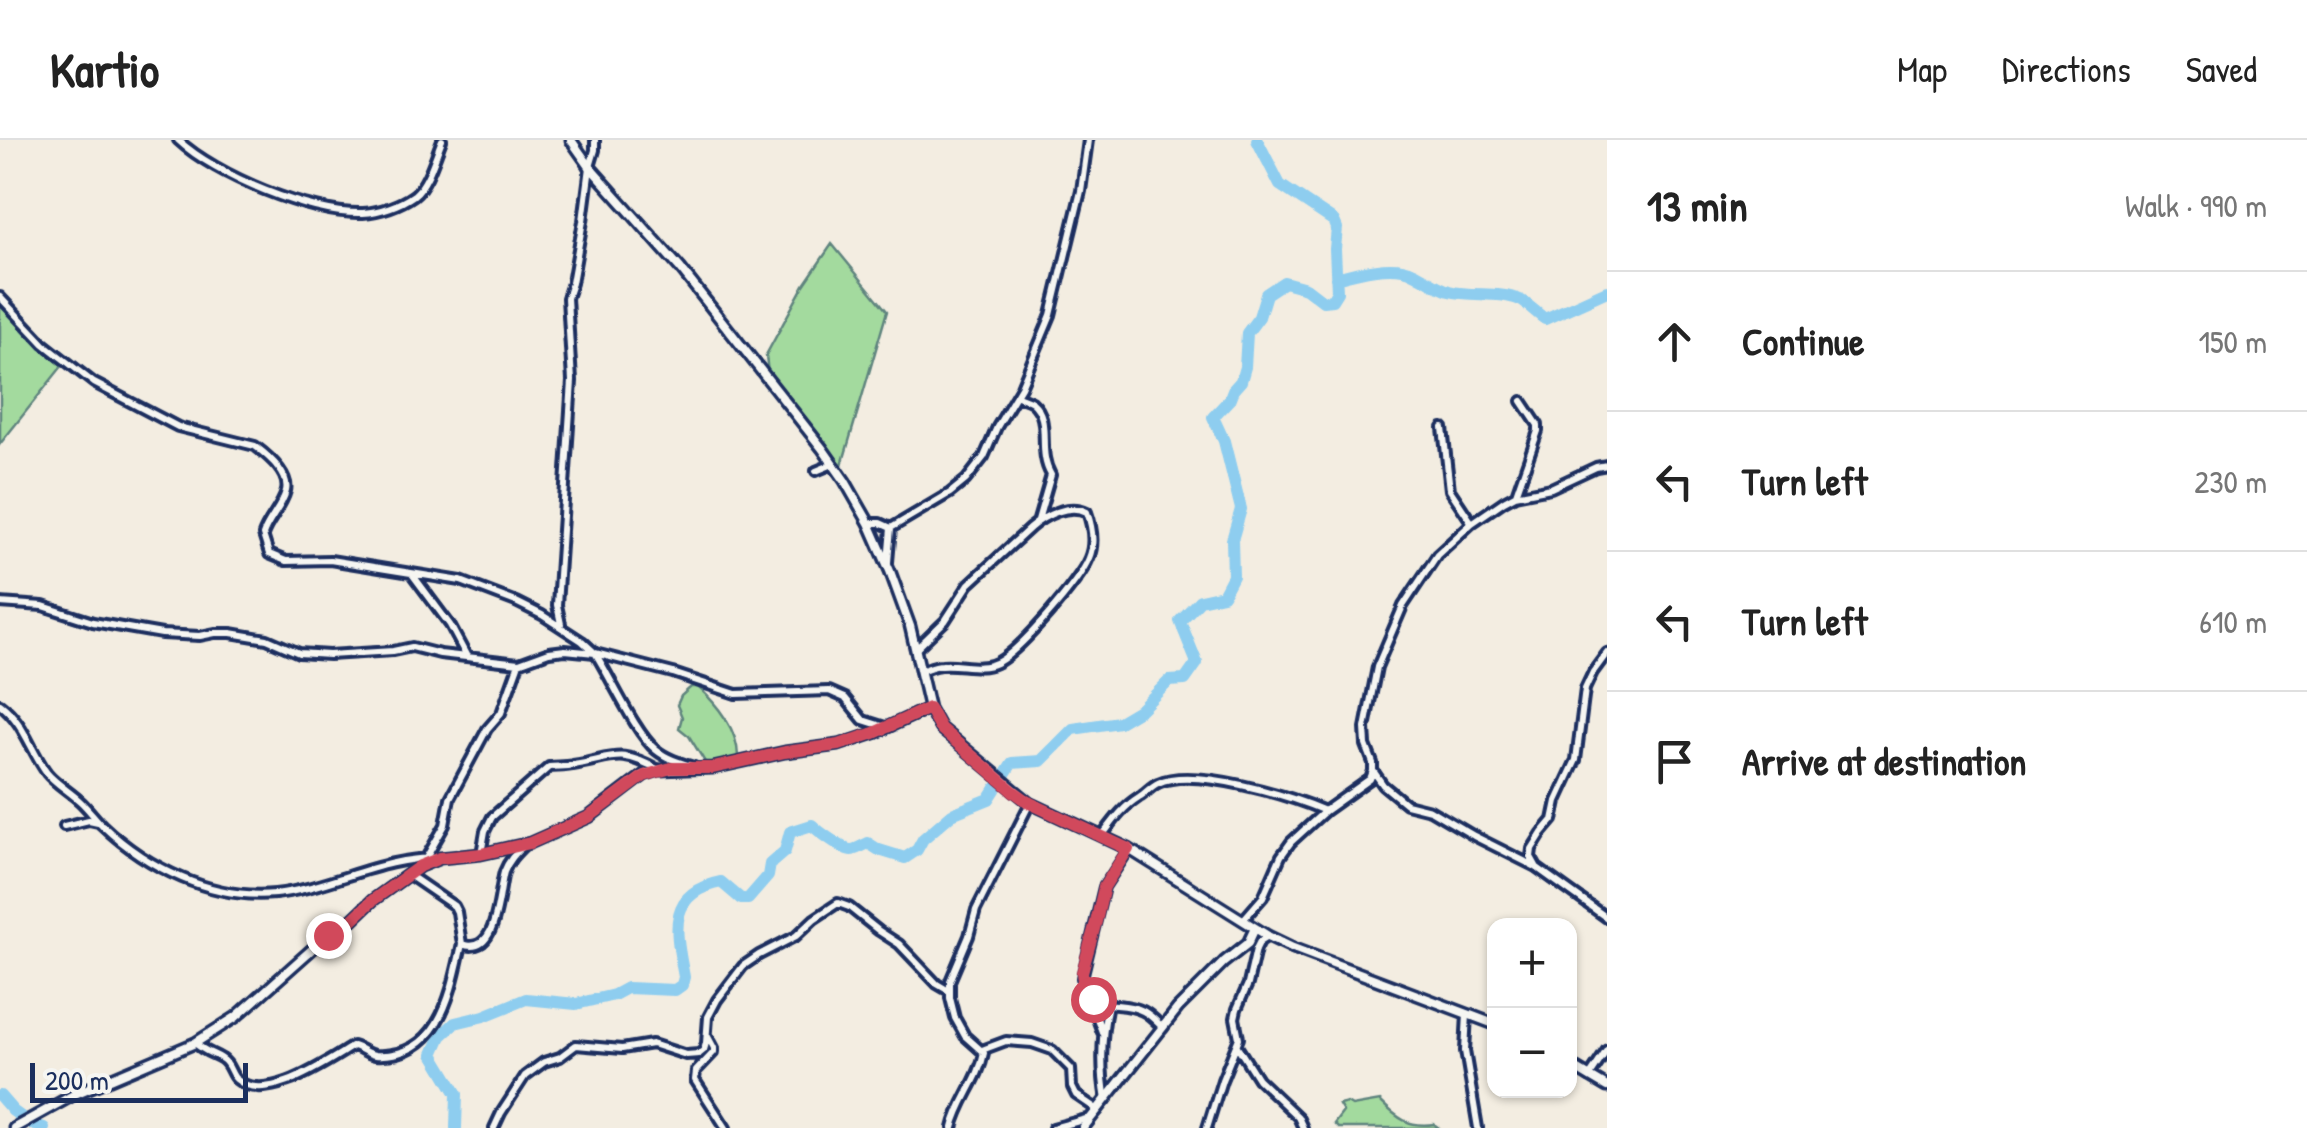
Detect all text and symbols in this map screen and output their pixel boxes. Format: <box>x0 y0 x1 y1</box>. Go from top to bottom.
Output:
text: Kartio <box>50 37 159 102</box>
text: Map <box>1897 46 1947 93</box>
text: Directions <box>2002 46 2131 93</box>
text: Saved <box>2186 46 2257 93</box>
text: 13 min <box>1647 177 1748 234</box>
text: Walk · 990 m <box>2125 184 2267 227</box>
icon: ahead <box>1647 314 1702 369</box>
text: Continue <box>1742 315 1864 367</box>
text: 150 m <box>2198 320 2267 363</box>
icon: left <box>1647 454 1702 509</box>
text: Turn left <box>1742 455 1867 507</box>
text: 230 m <box>2194 460 2267 503</box>
icon: left <box>1647 594 1702 649</box>
text: Turn left <box>1742 595 1867 647</box>
text: 610 m <box>2199 600 2267 643</box>
icon: arrive <box>1647 734 1702 789</box>
text: Arrive at destination <box>1742 735 2026 787</box>
route end <box>306 913 352 959</box>
map controls <box>1487 918 1577 1098</box>
button: + <box>1487 918 1577 1008</box>
route start <box>1071 977 1117 1023</box>
button: − <box>1487 1008 1577 1098</box>
scale bar <box>30 1058 248 1102</box>
text: 200 m <box>45 1061 109 1099</box>

